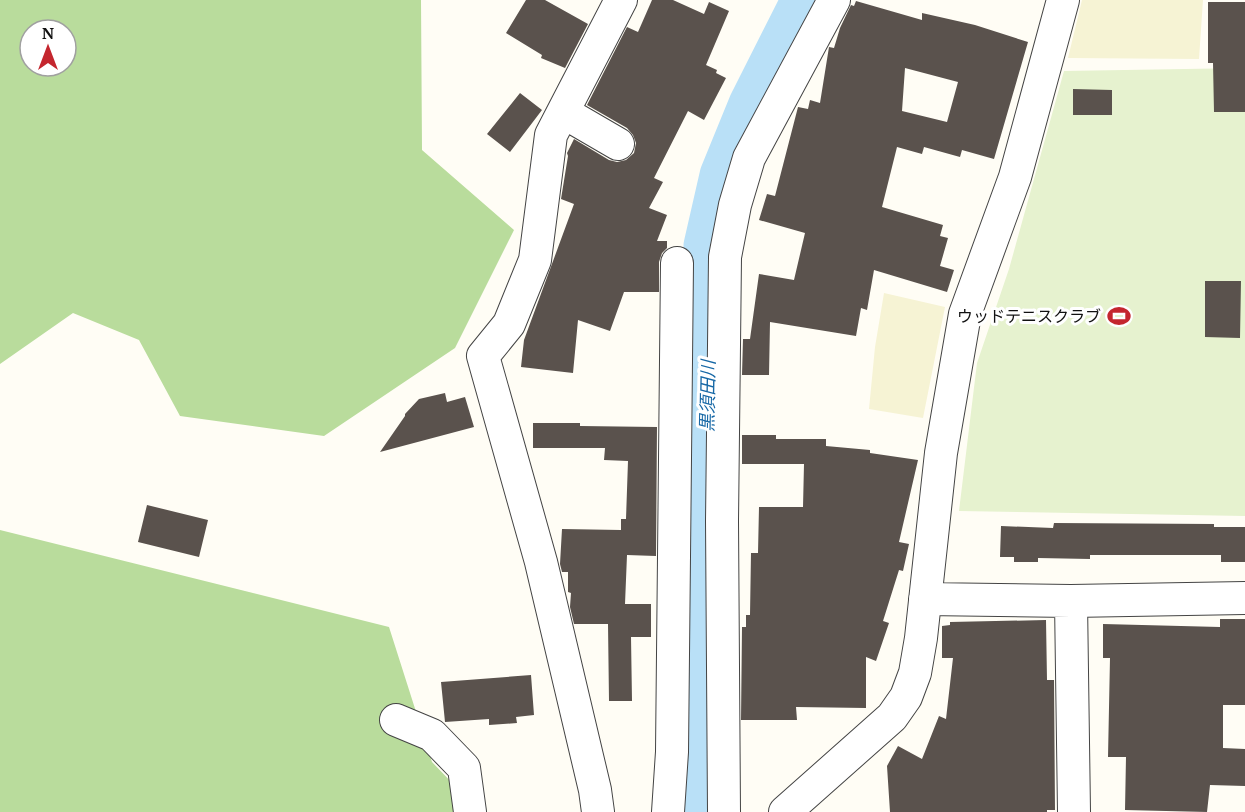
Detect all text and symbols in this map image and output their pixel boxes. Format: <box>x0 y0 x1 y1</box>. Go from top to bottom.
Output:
north arrow <box>18 18 78 78</box>
text: N <box>42 22 54 44</box>
sports icon: ウッドテニスクラブ <box>1106 303 1132 329</box>
place label: ウッドテニスクラブ <box>957 305 1101 327</box>
water label: 黒須田川 <box>694 358 720 432</box>

